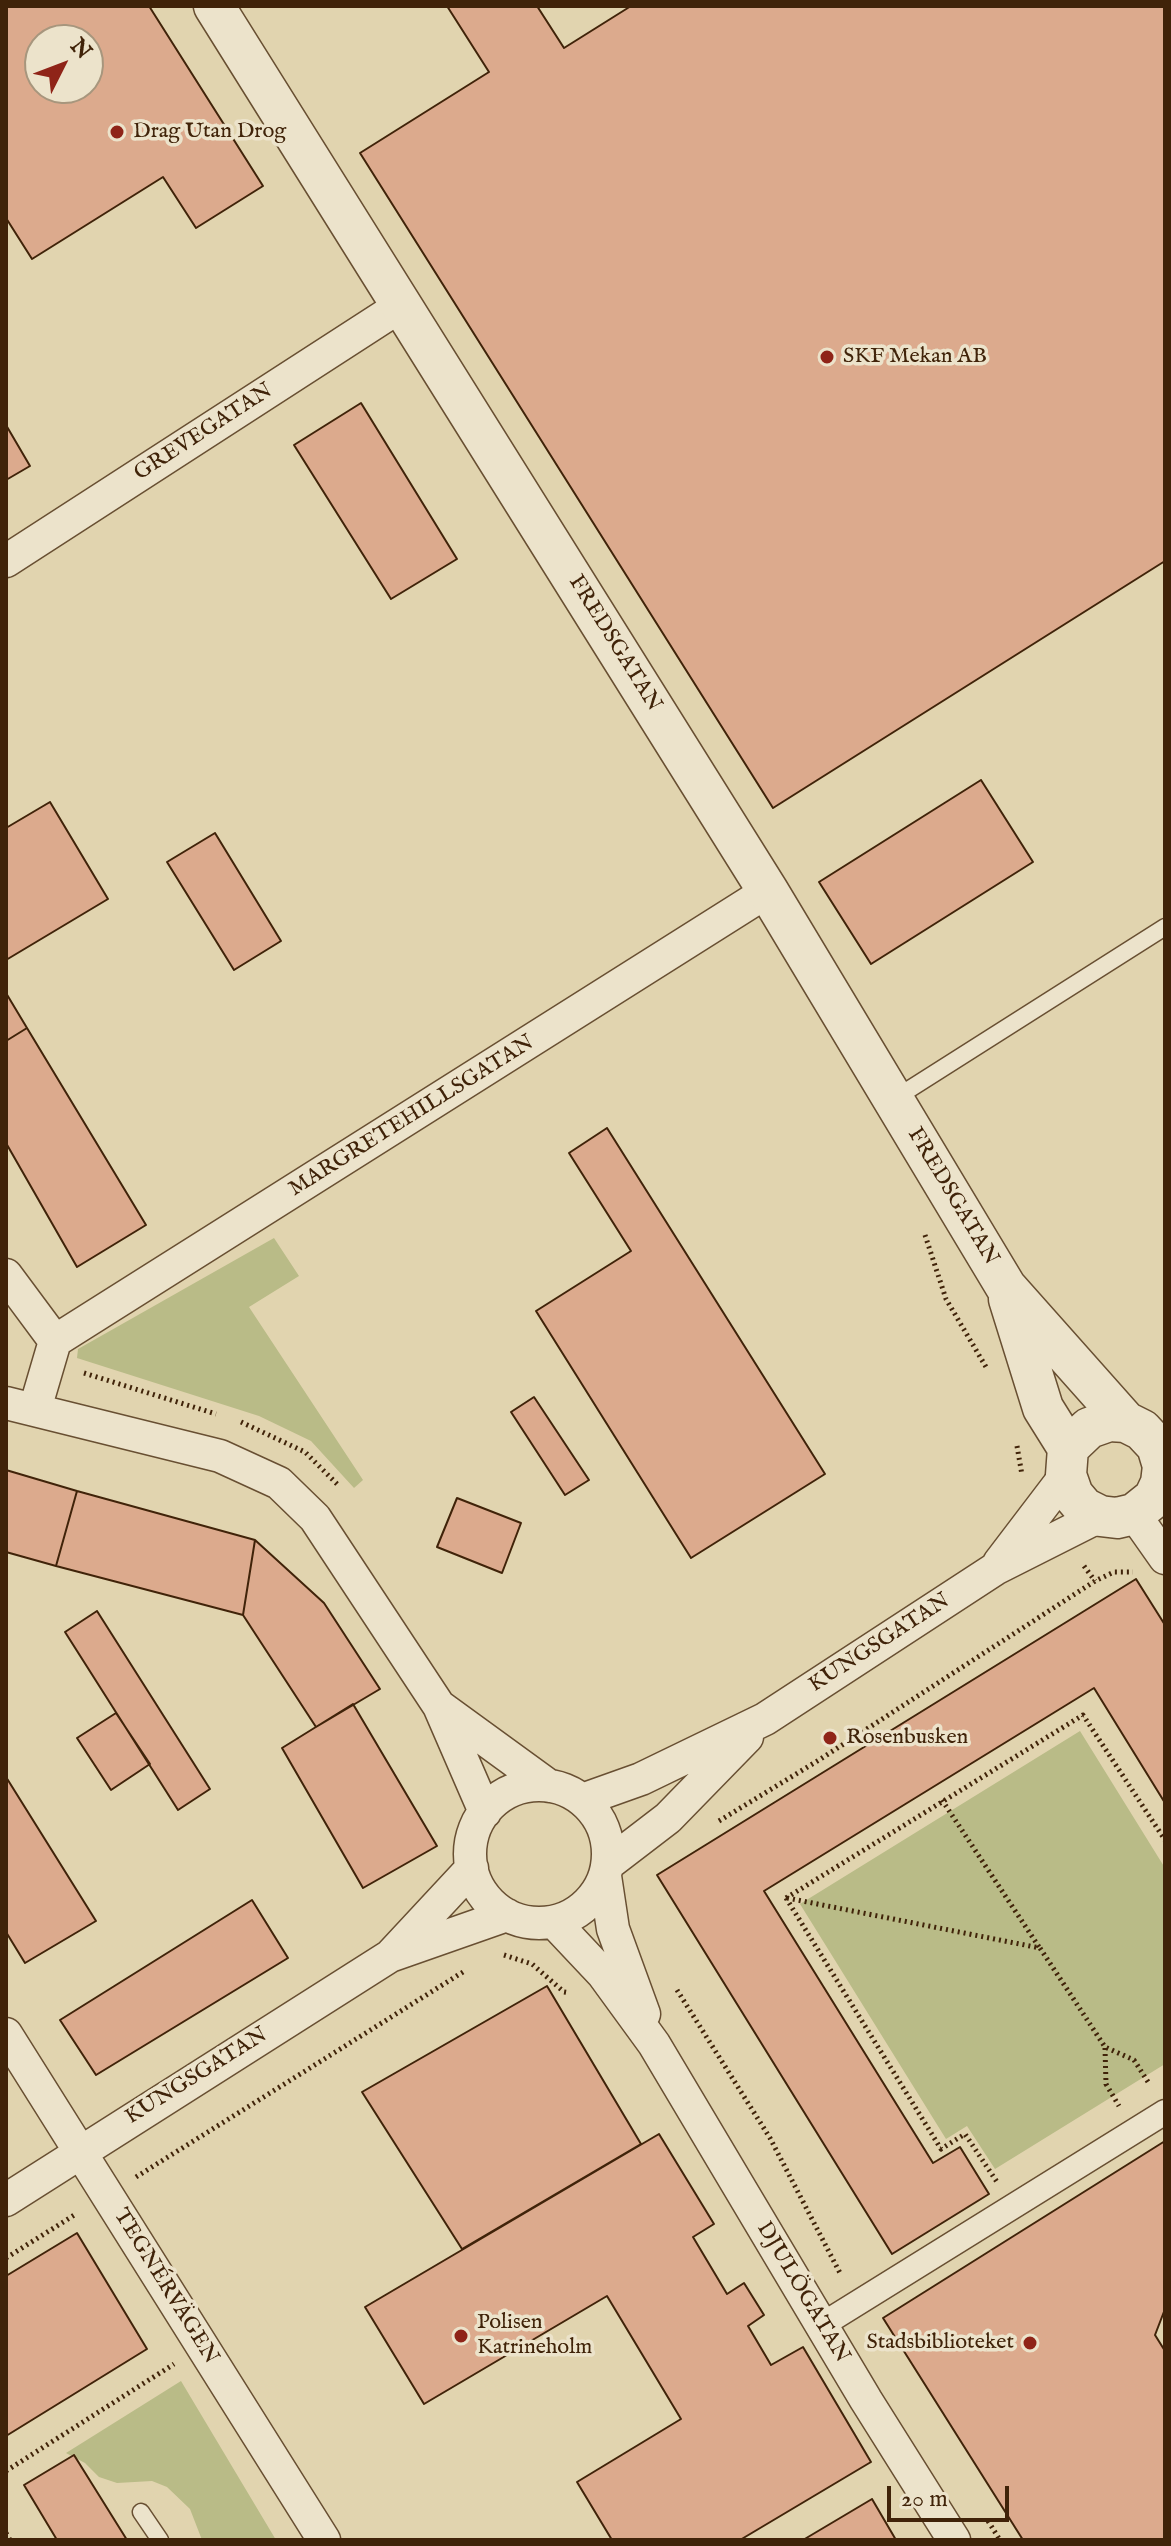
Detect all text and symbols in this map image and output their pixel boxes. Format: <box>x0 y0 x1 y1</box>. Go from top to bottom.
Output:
north arrow <box>24 24 104 104</box>
text: N <box>64 33 97 66</box>
place label: Drag Utan Drog <box>133 119 286 145</box>
marker: Drag Utan Drog <box>108 123 126 141</box>
place label: SKF Mekan AB <box>843 344 987 370</box>
marker: SKF Mekan AB <box>818 348 836 366</box>
street label: GREVEGATAN <box>130 378 278 488</box>
street label: FREDSGATAN <box>562 571 666 717</box>
street label: MARGRETEHILLSGATAN <box>285 1031 539 1203</box>
street label: FREDSGATAN <box>901 1123 1003 1271</box>
street label: KUNGSGATAN <box>805 1589 955 1699</box>
place label: Rosenbusken <box>846 1725 968 1751</box>
marker: Rosenbusken <box>821 1729 839 1747</box>
street label: KUNGSGATAN <box>121 2023 273 2131</box>
street label: TEGNÉRVÄGEN <box>107 2204 223 2370</box>
street label: DJULÖGATAN <box>750 2218 854 2368</box>
place label: Polisen Katrineholm <box>477 2310 592 2362</box>
marker: Polisen Katrineholm <box>452 2327 470 2345</box>
place label: Stadsbiblioteket <box>866 2330 1014 2356</box>
marker: Stadsbiblioteket <box>1021 2334 1039 2352</box>
scale bar <box>891 2470 1013 2520</box>
text: 20 m <box>901 2484 948 2515</box>

